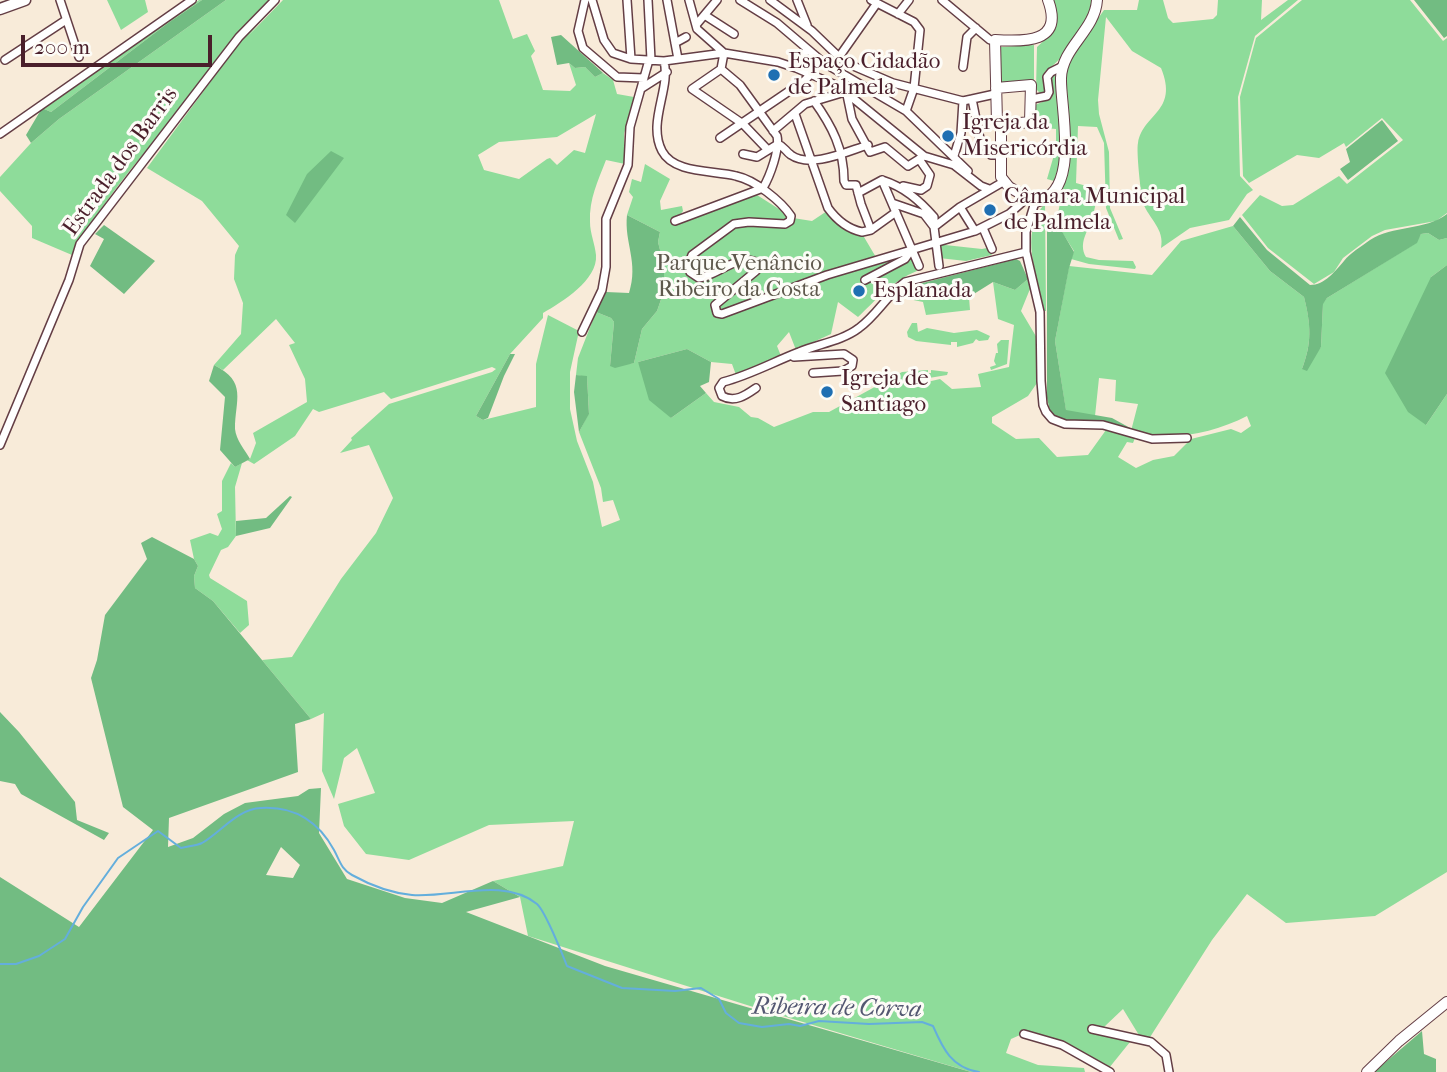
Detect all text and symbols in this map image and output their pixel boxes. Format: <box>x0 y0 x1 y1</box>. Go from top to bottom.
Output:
scale bar <box>24 21 215 65</box>
text: 200 m <box>34 35 90 59</box>
place label: Espaço Cidadão de Palmela <box>788 48 940 102</box>
marker: Espaço Cidadão de Palmela <box>766 67 782 83</box>
street label: Estrada dos Barris <box>58 82 184 242</box>
place label: Igreja da Misericórdia <box>962 109 1087 163</box>
marker: Igreja da Misericórdia <box>940 128 956 144</box>
place label: Câmara Municipal de Palmela <box>1004 183 1185 237</box>
marker: Câmara Municipal de Palmela <box>982 202 998 218</box>
park label: Parque Venâncio Ribeiro da Costa <box>656 250 822 304</box>
place label: Esplanada <box>873 277 972 305</box>
marker: Esplanada <box>851 283 867 299</box>
place label: Igreja de Santiago <box>841 365 929 419</box>
marker: Igreja de Santiago <box>819 384 835 400</box>
water label: Ribeira de Corva <box>752 993 922 1025</box>

